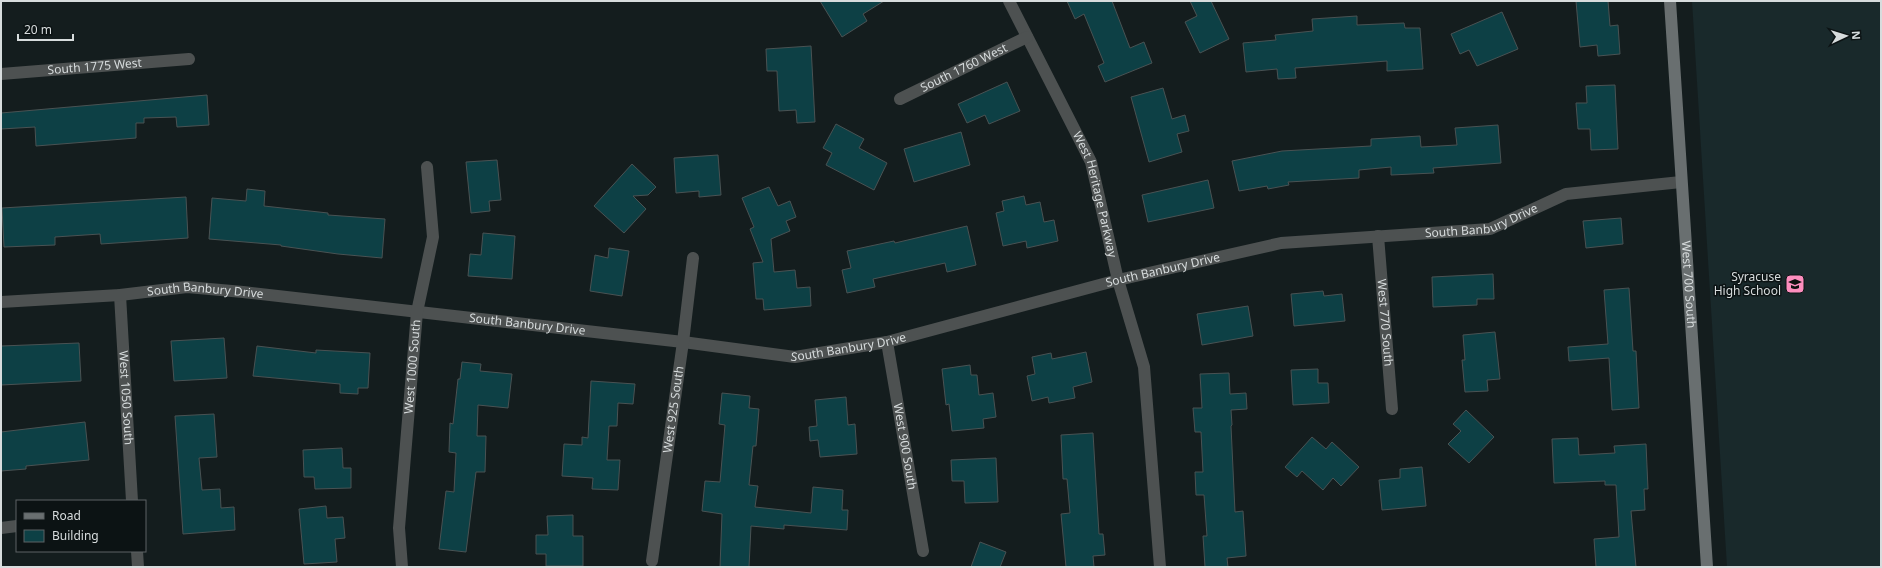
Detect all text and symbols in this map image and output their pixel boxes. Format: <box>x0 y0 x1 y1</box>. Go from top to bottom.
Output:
scale bar <box>18 16 73 42</box>
north arrow <box>1826 16 1866 56</box>
text: 20 m <box>24 21 52 38</box>
text: N <box>1849 30 1864 40</box>
street label: South 1760 West <box>917 39 1010 96</box>
street label: South 1775 West <box>47 54 143 78</box>
street label: West Heritage Parkway <box>1069 128 1122 260</box>
street label: South Banbury Drive <box>1424 199 1541 241</box>
street label: West 700 South <box>1678 240 1700 329</box>
street label: South Banbury Drive <box>1104 248 1222 291</box>
place label: Syracuse High School <box>1714 268 1781 299</box>
school or university icon: Syracuse High School <box>1784 273 1806 295</box>
street label: South Banbury Drive <box>146 278 265 302</box>
street label: West 770 South <box>1374 278 1398 367</box>
street label: South Banbury Drive <box>468 309 587 339</box>
street label: West 1000 South <box>400 319 424 414</box>
street label: South Banbury Drive <box>790 328 908 365</box>
street label: West 1050 South <box>115 350 138 446</box>
street label: West 925 South <box>658 365 688 454</box>
street label: West 900 South <box>890 402 921 491</box>
legend <box>16 500 146 552</box>
text: Road <box>52 507 81 524</box>
text: Building <box>52 527 99 544</box>

